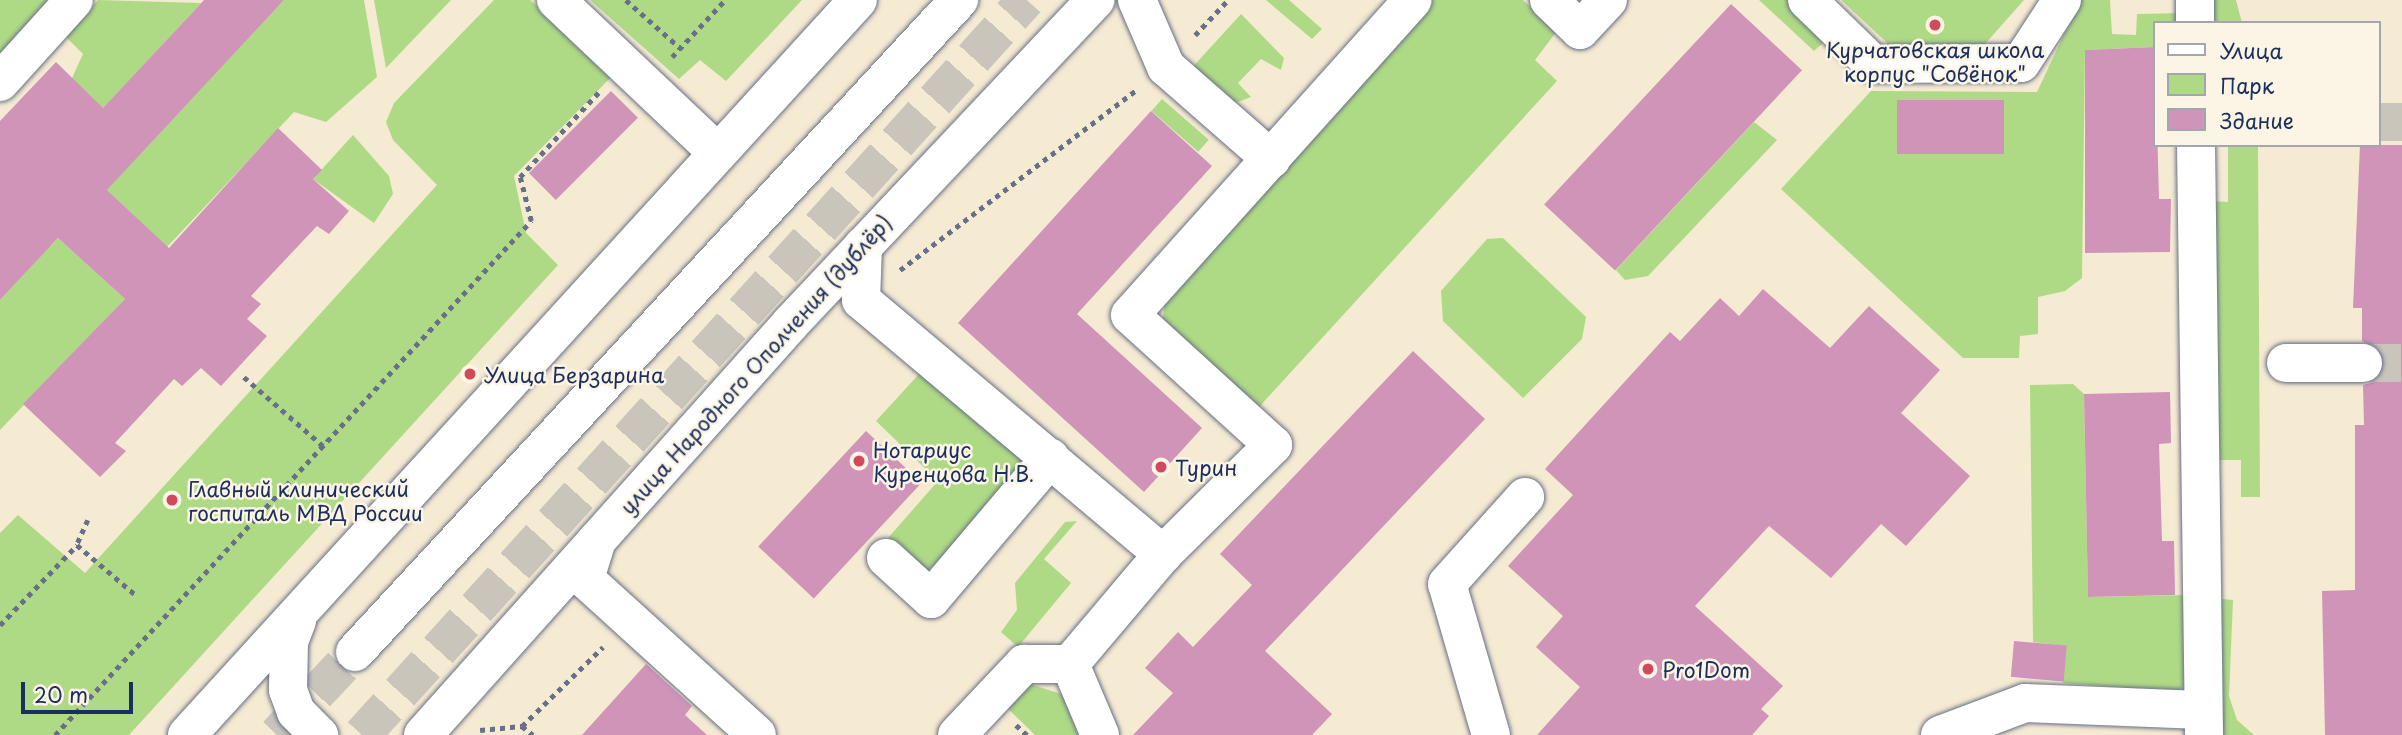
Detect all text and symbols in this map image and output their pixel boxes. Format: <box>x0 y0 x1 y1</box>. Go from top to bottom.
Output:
marker: Курчатовская школа корпус "Совёнок" <box>1927 17 1943 33</box>
legend <box>2154 21 2381 147</box>
text: Улица <box>2220 34 2283 66</box>
place label: Курчатовская школа корпус "Совёнок" <box>1825 36 2045 86</box>
text: Парк <box>2220 69 2274 101</box>
text: Здание <box>2220 104 2294 136</box>
street label: улица Народного Ополчения (дублёр) <box>613 209 897 519</box>
place label: Улица Берзарина <box>484 361 665 387</box>
marker: Улица Берзарина <box>462 366 478 382</box>
place label: Нотариус Куренцова Н.В. <box>873 436 1034 486</box>
marker: Нотариус Куренцова Н.В. <box>851 453 867 469</box>
place label: Турин <box>1175 454 1237 480</box>
marker: Турин <box>1153 459 1169 475</box>
place label: Главный клинический госпиталь МВД России <box>188 475 422 525</box>
marker: Главный клинический госпиталь МВД России <box>162 490 182 510</box>
place label: Pro1Dom <box>1662 656 1750 682</box>
marker: Pro1Dom <box>1640 661 1656 677</box>
scale bar <box>24 668 136 712</box>
text: 20 m <box>34 678 88 710</box>

